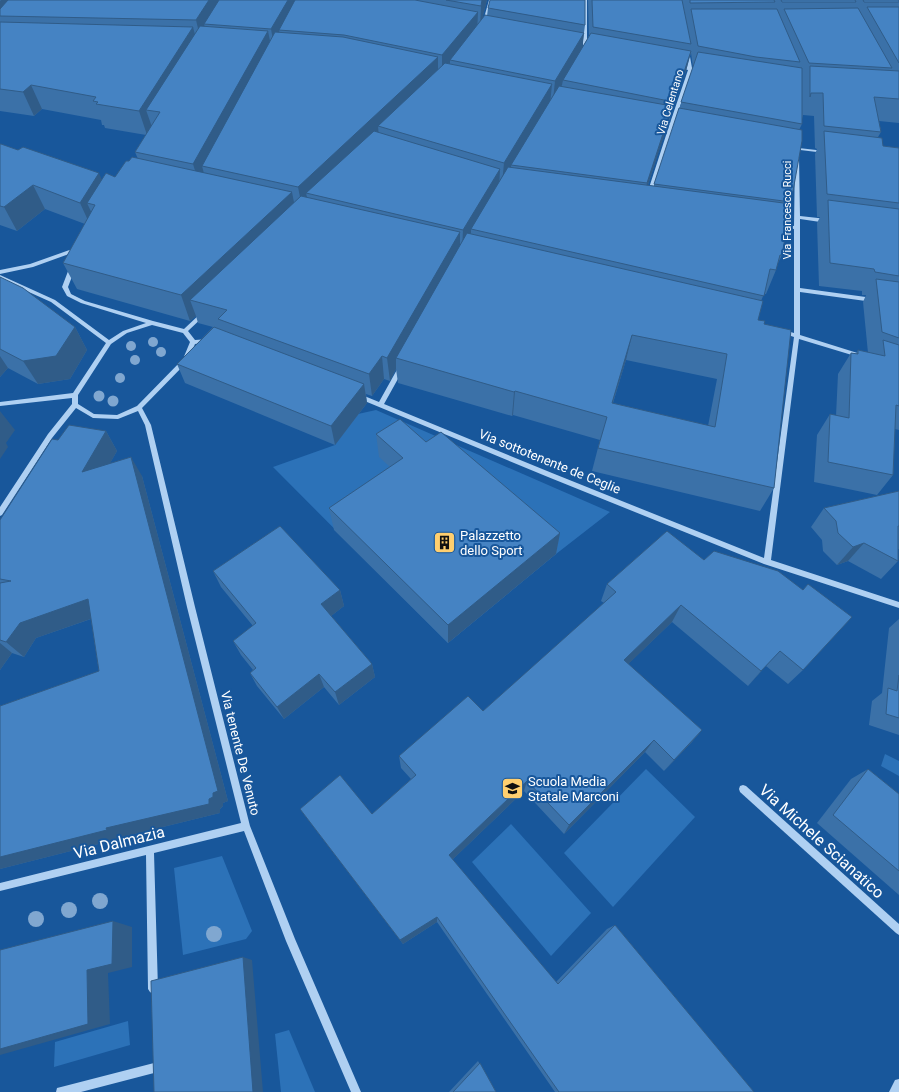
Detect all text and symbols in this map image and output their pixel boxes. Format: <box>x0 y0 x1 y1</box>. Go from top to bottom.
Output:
street label: Via Celentano <box>654 68 687 137</box>
street label: Via Francesco Rucci <box>781 161 794 259</box>
street label: Via sottotenente de Ceglie <box>477 426 623 497</box>
place label: Palazzetto dello Sport <box>460 528 523 558</box>
building icon: Palazzetto dello Sport <box>431 529 457 555</box>
street label: Via tenente De Venuto <box>218 689 263 817</box>
place label: Scuola Media Statale Marconi <box>528 774 619 804</box>
school or university icon: Scuola Media Statale Marconi <box>499 775 525 801</box>
street label: Via Michele Scianatico <box>755 780 888 902</box>
street label: Via Dalmazia <box>72 822 167 863</box>

